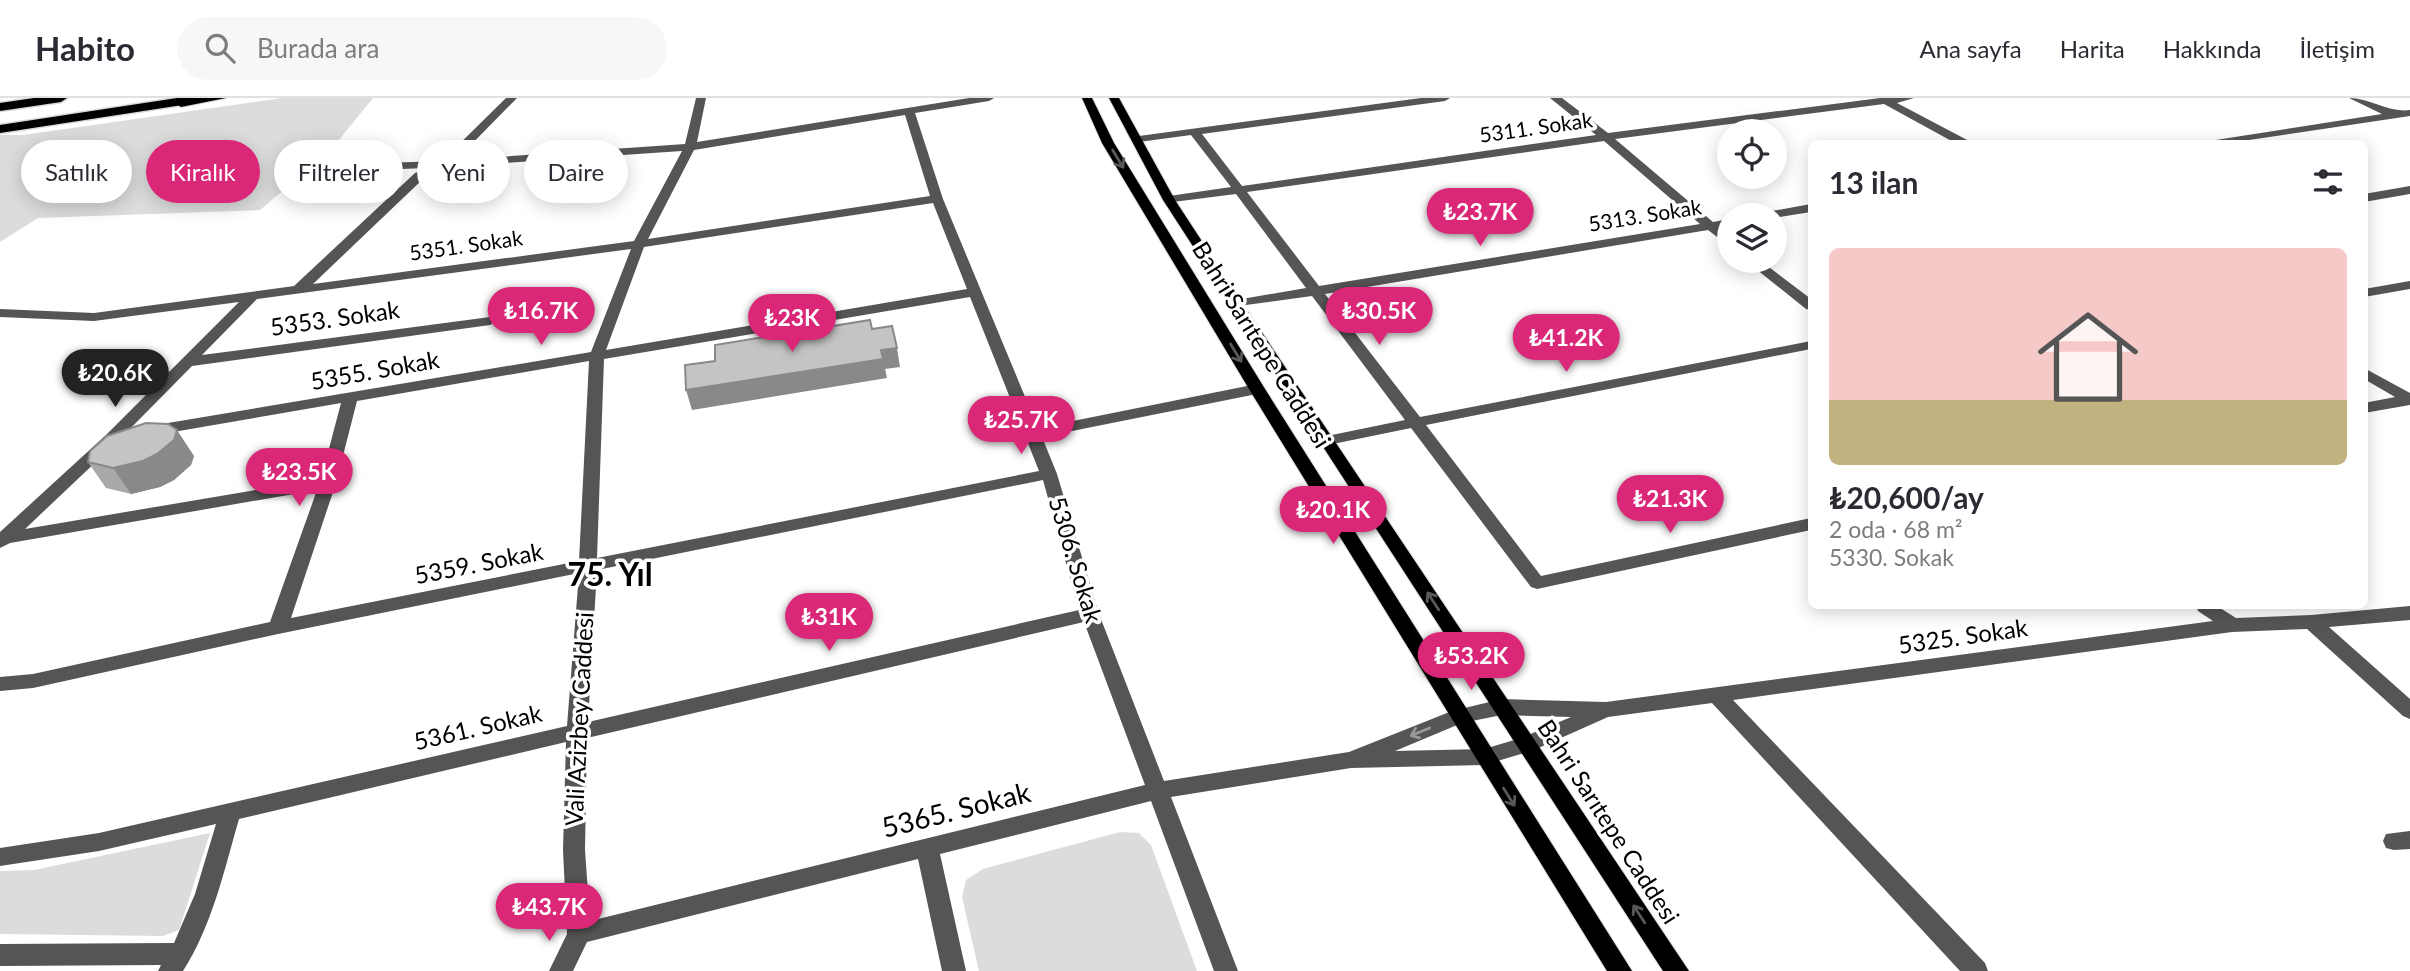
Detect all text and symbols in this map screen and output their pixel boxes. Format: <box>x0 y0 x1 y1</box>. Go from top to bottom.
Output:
search box <box>177 17 667 80</box>
text: Habito <box>35 28 135 68</box>
icon: search <box>201 29 239 67</box>
text: Burada ara <box>257 32 379 64</box>
text: Ana sayfa <box>1919 34 2022 63</box>
text: Harita <box>2060 34 2125 63</box>
text: Hakkında <box>2163 34 2262 63</box>
text: İletişim <box>2300 34 2375 63</box>
street label: 5311. Sokak <box>1478 106 1594 147</box>
map controls <box>1717 119 1787 273</box>
button: locate <box>1717 119 1787 189</box>
chip: Satılık <box>21 140 132 203</box>
chip: Kiralık <box>146 140 260 203</box>
chip: Filtreler <box>274 140 403 203</box>
chip: Yeni <box>417 140 510 203</box>
chip: Daire <box>524 140 628 203</box>
one-way arrow <box>1111 148 1125 168</box>
icon: filters <box>2309 163 2347 201</box>
text: 13 ilan <box>1829 164 1918 200</box>
pin: ₺23.7K <box>1423 188 1537 248</box>
street label: 5313. Sokak <box>1586 193 1703 236</box>
text: ₺23.7K <box>1443 197 1517 225</box>
button: layers <box>1717 203 1787 273</box>
street label: 5351. Sokak <box>408 224 524 265</box>
street label: Bahri Sarıtepe Caddesi <box>1187 236 1338 453</box>
pin: ₺16.7K <box>484 288 598 347</box>
pin: ₺30.5K <box>1322 288 1436 347</box>
street label: 5353. Sokak <box>268 294 402 341</box>
pin: ₺23K <box>751 294 833 354</box>
icon: home <box>2025 294 2151 420</box>
text: ₺16.7K <box>504 296 578 324</box>
text: ₺30.5K <box>1342 296 1416 324</box>
text: ₺23K <box>764 303 820 331</box>
pin: ₺41.2K <box>1509 314 1623 374</box>
text: ₺41.2K <box>1529 323 1603 351</box>
one-way arrow <box>1229 343 1243 363</box>
street label: 5355. Sokak <box>308 344 442 395</box>
pin: ₺20.6K <box>58 350 172 409</box>
text: ₺20.6K <box>78 358 152 386</box>
pin: ₺25.7K <box>964 396 1078 456</box>
text: ₺25.7K <box>984 405 1058 433</box>
pin: ₺23.5K <box>242 448 356 508</box>
text: ₺23.5K <box>262 457 336 485</box>
pin: ₺21.3K <box>1613 476 1727 535</box>
text: ₺20,600/ay <box>1829 479 1984 515</box>
text: ₺21.3K <box>1633 484 1707 512</box>
pin: ₺20.1K <box>1276 486 1390 546</box>
street label: 5306. Sokak <box>1044 493 1110 627</box>
text: ₺20.1K <box>1296 495 1370 523</box>
text: 2 oda · 68 m² <box>1829 515 1963 543</box>
street label: 5359. Sokak <box>412 536 546 589</box>
text: 5330. Sokak <box>1829 543 1954 571</box>
district label: 75. Yıl <box>567 554 653 593</box>
one-way arrow <box>1426 592 1440 612</box>
pin: ₺31K <box>788 594 870 653</box>
text: ₺31K <box>801 602 857 630</box>
street label: Vali Azizbey Caddesi <box>558 611 599 827</box>
street label: 5325. Sokak <box>1896 612 2030 659</box>
pin: ₺53.2K <box>1414 632 1528 692</box>
text: ₺53.2K <box>1434 641 1508 669</box>
street label: 5361. Sokak <box>411 698 545 755</box>
street label: Bahri Sarıtepe Caddesi <box>1532 714 1686 929</box>
one-way arrow <box>1409 726 1431 739</box>
street label: 5365. Sokak <box>878 774 1034 844</box>
one-way arrow <box>1502 787 1517 806</box>
pin: ₺43.7K <box>492 884 606 943</box>
text: ₺43.7K <box>512 892 586 920</box>
one-way arrow <box>1632 905 1646 924</box>

